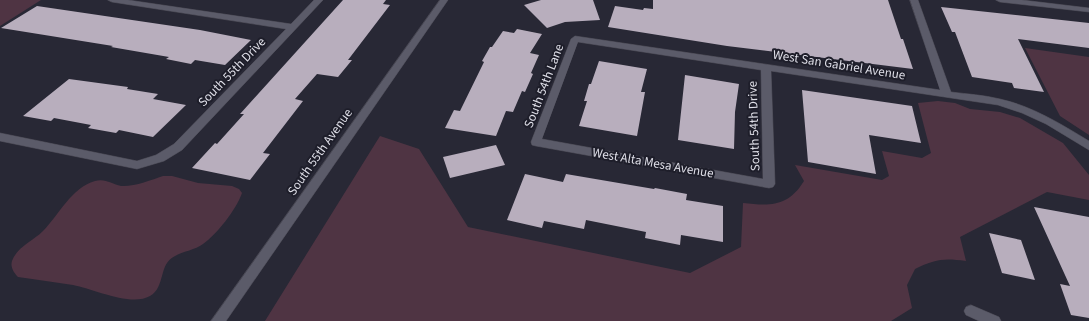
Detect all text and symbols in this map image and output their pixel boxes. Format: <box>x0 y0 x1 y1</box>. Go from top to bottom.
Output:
street label: South 55th Drive <box>194 33 270 111</box>
street label: South 54th Lane <box>520 41 568 131</box>
street label: West San Gabriel Avenue <box>771 46 907 84</box>
street label: South 54th Drive <box>743 81 765 171</box>
street label: South 55th Avenue <box>283 105 357 199</box>
street label: West Alta Mesa Avenue <box>591 143 715 183</box>

